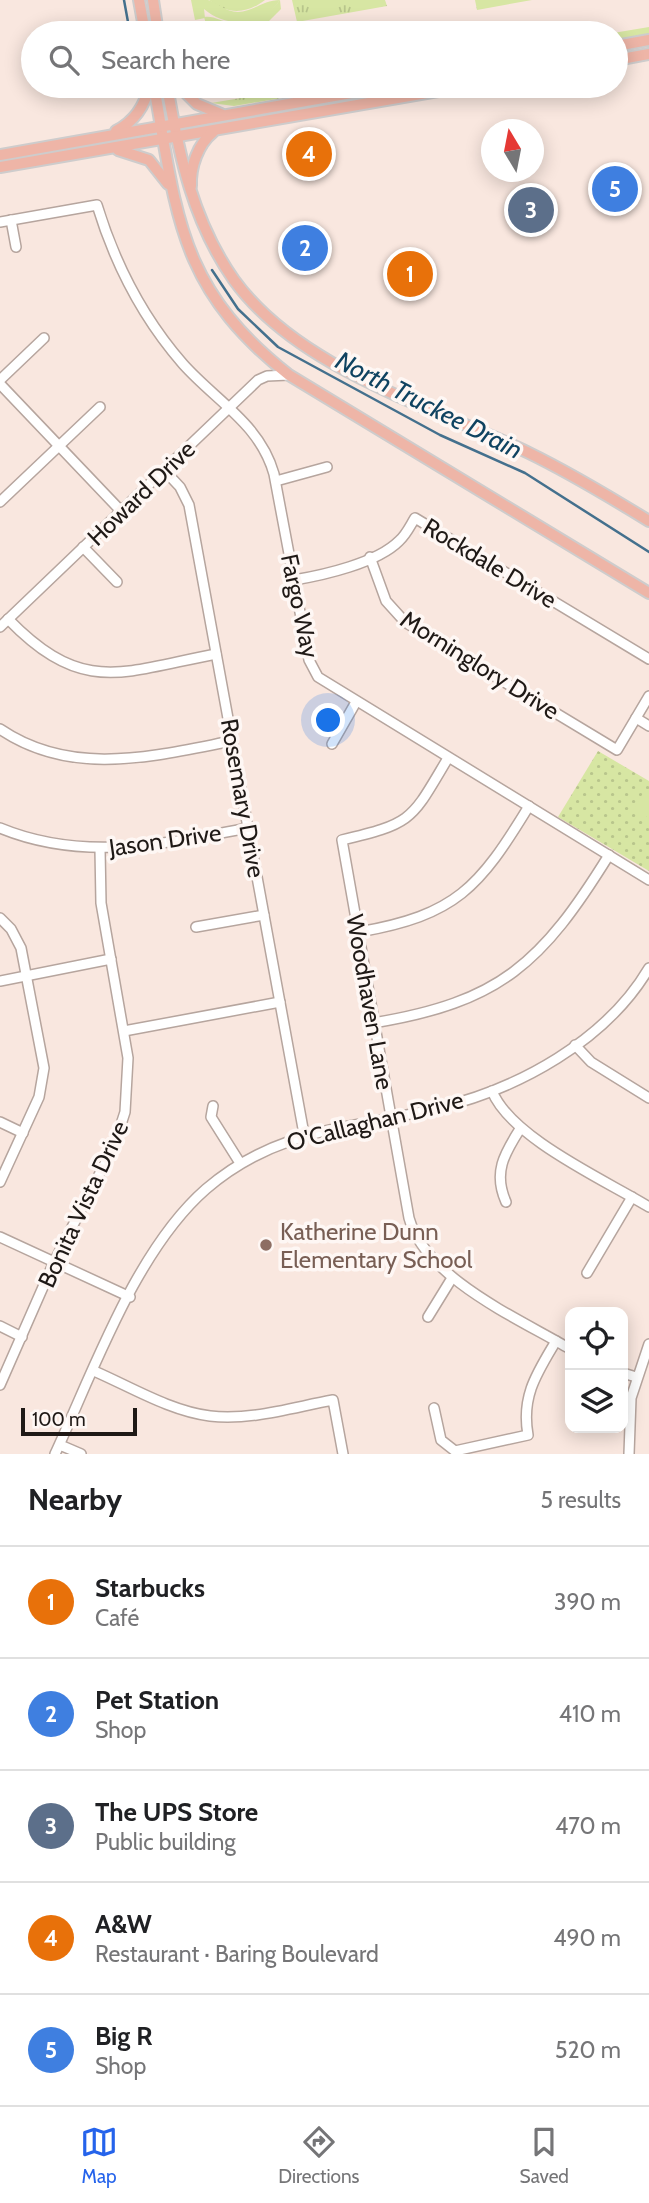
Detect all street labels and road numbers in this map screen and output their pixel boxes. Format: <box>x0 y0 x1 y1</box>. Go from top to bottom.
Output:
street label: Howard Drive <box>81 435 201 551</box>
street label: Rockdale Drive <box>418 512 562 614</box>
street label: Fargo Way <box>275 551 325 661</box>
street label: Morninglory Drive <box>395 605 565 725</box>
street label: Rosemary Drive <box>215 716 271 880</box>
street label: Jason Drive <box>106 818 223 862</box>
street label: Woodhaven Lane <box>340 912 400 1092</box>
street label: O'Callaghan Drive <box>284 1085 466 1157</box>
street label: Bonita Vista Drive <box>32 1116 134 1292</box>

